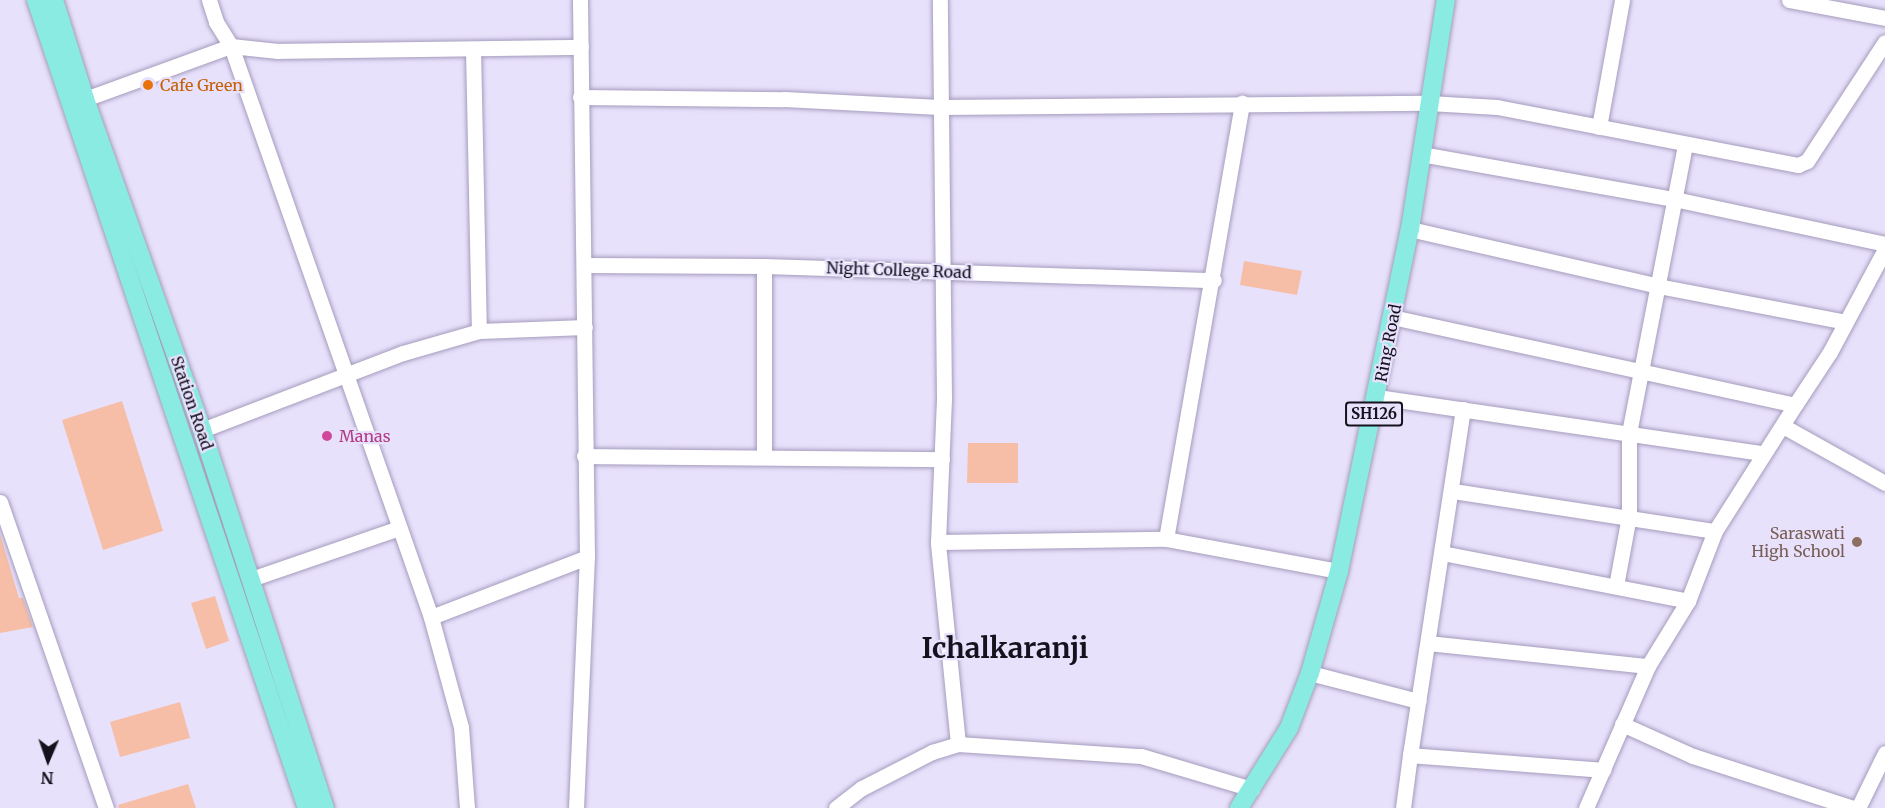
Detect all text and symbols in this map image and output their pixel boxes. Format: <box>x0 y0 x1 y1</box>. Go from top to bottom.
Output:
place label: Cafe Green <box>160 75 243 95</box>
marker: Cafe Green <box>141 78 155 92</box>
street label: Night College Road <box>826 258 972 282</box>
street label: Ring Road <box>1371 302 1405 384</box>
street label: Station Road <box>167 353 217 453</box>
road number: SH126 <box>1344 402 1404 426</box>
place label: Manas <box>339 426 391 446</box>
marker: Manas <box>320 429 334 443</box>
place label: Saraswati High School <box>1751 523 1845 561</box>
marker: Saraswati High School <box>1850 535 1864 549</box>
district label: Ichalkaranji <box>922 631 1088 665</box>
north arrow <box>18 730 78 790</box>
text: N <box>41 768 54 788</box>

